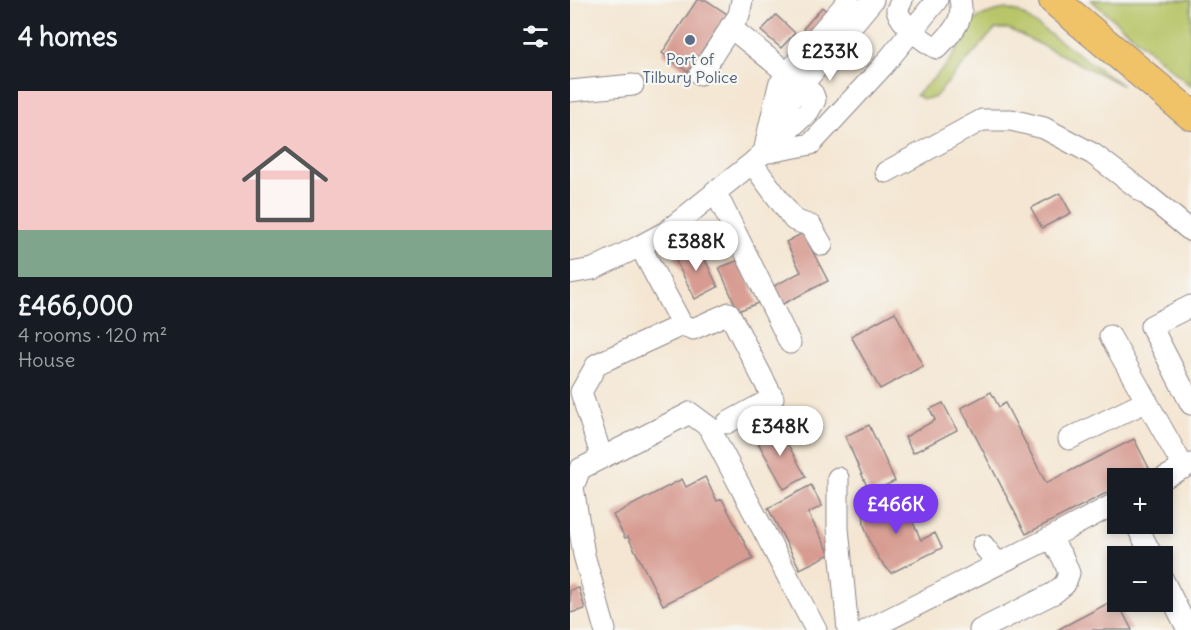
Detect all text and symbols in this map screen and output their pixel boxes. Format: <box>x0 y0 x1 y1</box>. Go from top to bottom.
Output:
text: 4 homes <box>18 20 117 53</box>
icon: filters <box>519 20 552 53</box>
pin: £233K <box>788 31 872 82</box>
marker: Port of Tilbury Police <box>683 33 697 47</box>
text: £233K <box>802 38 858 63</box>
place label: Port of Tilbury Police <box>642 49 738 87</box>
icon: home <box>231 130 339 238</box>
pin: £388K <box>654 221 738 272</box>
text: £388K <box>667 228 725 253</box>
text: £466,000 <box>18 289 133 322</box>
text: 4 rooms · 120 m² <box>18 322 167 347</box>
text: House <box>18 347 75 372</box>
pin: £348K <box>738 406 822 457</box>
text: £348K <box>751 413 809 438</box>
map controls <box>1107 468 1173 612</box>
button: + <box>1107 468 1173 534</box>
pin: £466K <box>854 484 938 535</box>
text: £466K <box>867 491 925 516</box>
button: − <box>1107 546 1173 612</box>

